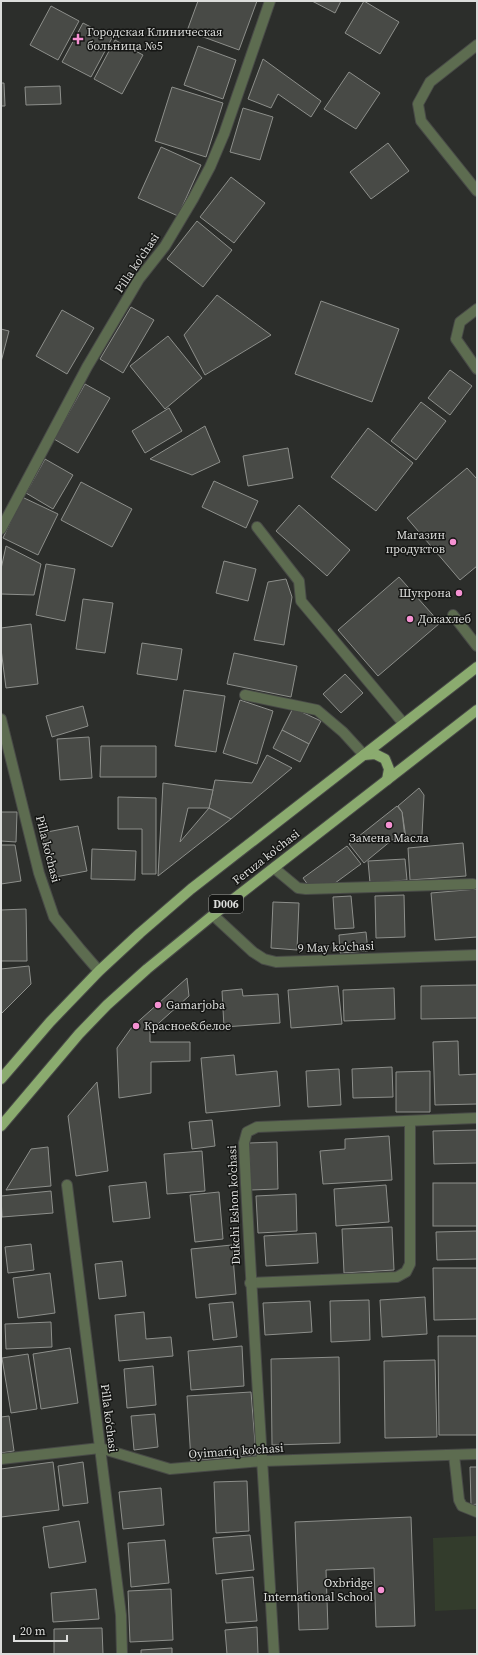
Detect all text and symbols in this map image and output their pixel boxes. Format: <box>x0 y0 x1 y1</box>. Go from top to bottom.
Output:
place label: Городская Клиническая больница №5 <box>87 24 222 54</box>
marker: Городская Клиническая больница №5 <box>72 33 84 45</box>
street label: Pilla ko'chasi <box>111 230 163 296</box>
place label: Магазин продуктов <box>386 527 445 557</box>
marker: Магазин продуктов <box>448 537 458 547</box>
place label: Шукрона <box>399 585 452 601</box>
marker: Шукрона <box>454 588 464 598</box>
place label: Докахлеб <box>418 611 471 627</box>
marker: Докахлеб <box>405 614 415 624</box>
street label: Pilla ko'chasi <box>32 814 64 885</box>
marker: Замена Масла <box>384 820 394 830</box>
street label: Feruza ko'chasi <box>229 826 303 888</box>
place label: Замена Масла <box>349 830 430 846</box>
road number: D006 <box>209 895 243 913</box>
street label: 9 May ko'chasi <box>298 938 375 956</box>
place label: Gamarjoba <box>166 997 226 1013</box>
marker: Gamarjoba <box>153 1000 163 1010</box>
place label: Красное&белое <box>144 1018 231 1034</box>
marker: Красное&белое <box>131 1021 141 1031</box>
street label: Dukchi Eshon ko'chasi <box>224 1145 244 1265</box>
street label: Pilla ko‘chasi <box>97 1383 121 1453</box>
street label: Oyimariq ko'chasi <box>188 1440 284 1462</box>
place label: Oxbridge International School <box>263 1575 373 1605</box>
marker: Oxbridge International School <box>376 1585 386 1595</box>
scale bar <box>14 1617 67 1643</box>
text: 20 m <box>20 1623 46 1639</box>

